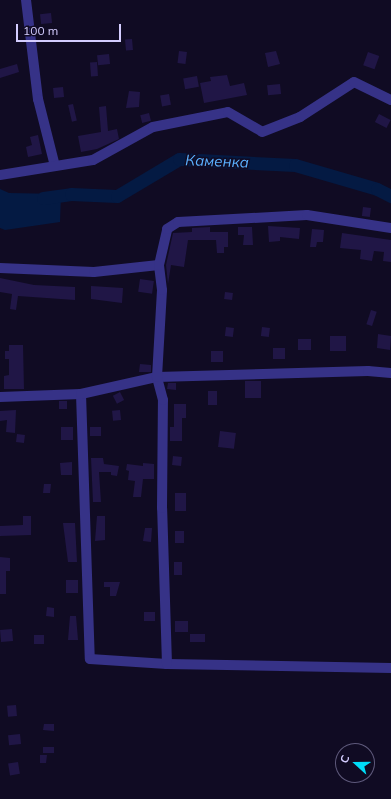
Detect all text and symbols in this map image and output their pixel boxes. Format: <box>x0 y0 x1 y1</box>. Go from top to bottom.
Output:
scale bar <box>18 16 123 42</box>
text: 100 m <box>23 23 58 38</box>
water label: Каменка <box>185 151 249 171</box>
north arrow <box>335 743 375 783</box>
text: С <box>337 753 353 765</box>

